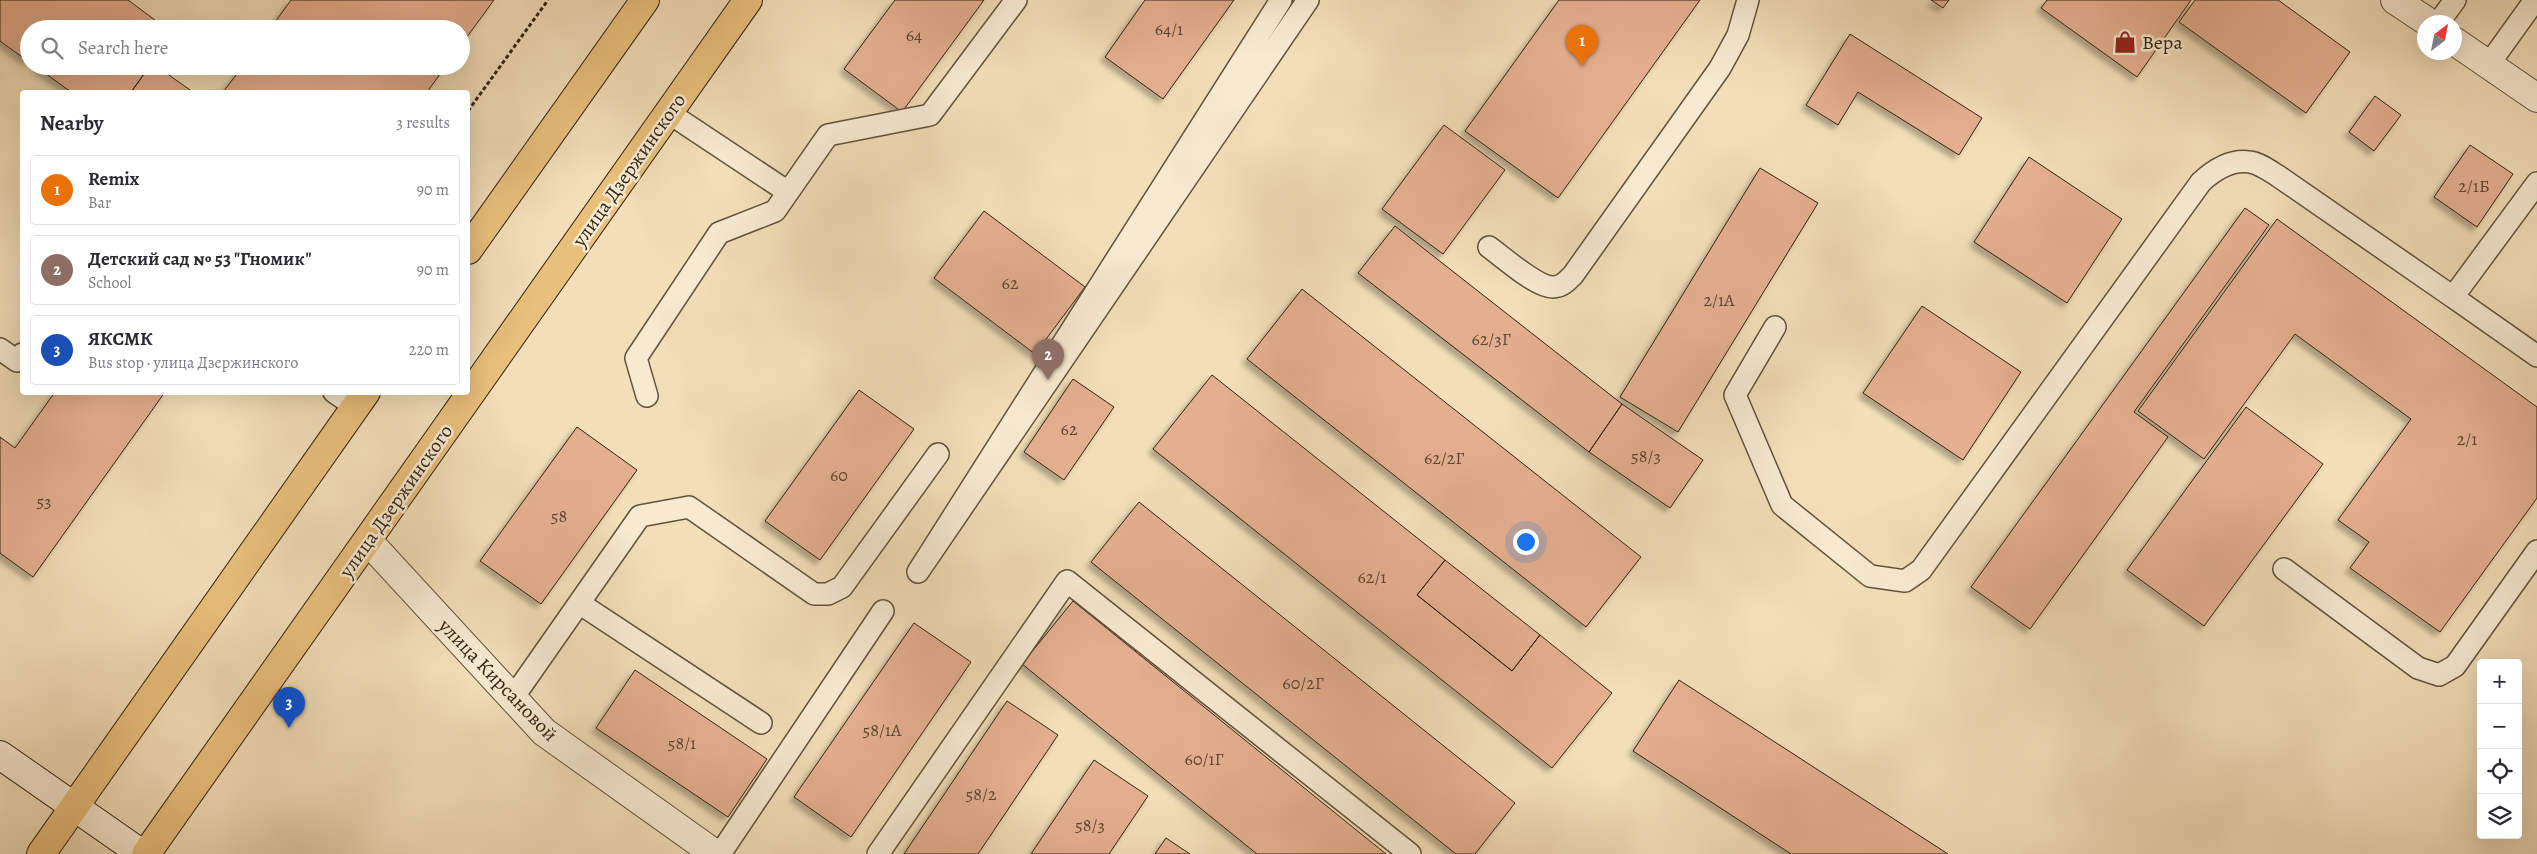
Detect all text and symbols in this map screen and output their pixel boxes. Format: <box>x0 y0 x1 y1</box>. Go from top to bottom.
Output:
north arrow <box>2417 15 2462 60</box>
house number: 64/1 <box>1155 17 1183 41</box>
search box <box>20 20 470 75</box>
house number: 64 <box>906 23 922 47</box>
pin: 1 <box>1566 25 1598 66</box>
shop icon: Вера <box>2112 29 2138 55</box>
place label: Вера <box>2142 29 2183 56</box>
icon: search <box>38 34 66 62</box>
text: Search here <box>78 35 168 61</box>
street label: улица Дзержинского <box>565 88 692 253</box>
text: Nearby <box>40 109 103 137</box>
text: 3 results <box>396 112 450 134</box>
text: Remix <box>88 166 139 192</box>
house number: 2/1Б <box>2458 174 2490 198</box>
text: 1 <box>54 179 60 201</box>
text: 90 m <box>417 179 449 201</box>
text: Bar <box>88 192 111 214</box>
text: Детский сад № 53 "Гномик" <box>88 246 311 272</box>
text: 2 <box>53 259 61 281</box>
text: 90 m <box>417 259 449 281</box>
house number: 62 <box>1002 271 1019 295</box>
text: School <box>88 272 131 294</box>
house number: 2/1А <box>1703 288 1735 312</box>
text: ЯКСМК <box>88 326 153 352</box>
house number: 62/3Г <box>1471 327 1511 351</box>
text: 3 <box>54 339 60 361</box>
text: 220 m <box>409 339 449 361</box>
pin: 2 <box>1032 339 1064 380</box>
text: Bus stop · улица Дзержинского <box>88 352 298 374</box>
house number: 62 <box>1061 417 1078 441</box>
street label: улица Дзержинского <box>332 419 459 584</box>
house number: 2/1 <box>2457 427 2477 451</box>
house number: 58/3 <box>1631 444 1661 468</box>
house number: 62/2Г <box>1424 446 1464 470</box>
house number: 60 <box>830 463 848 487</box>
house number: 53 <box>36 489 52 513</box>
house number: 58 <box>551 504 567 528</box>
your location <box>1513 529 1539 555</box>
house number: 62/1 <box>1358 565 1386 589</box>
street label: улица Кирсановой <box>432 612 564 747</box>
map controls <box>2477 659 2522 839</box>
button: + <box>2477 659 2522 704</box>
house number: 60/2Г <box>1282 671 1324 695</box>
pin: 3 <box>273 687 305 728</box>
button: − <box>2477 704 2522 749</box>
house number: 58/1А <box>862 718 902 742</box>
house number: 58/1 <box>668 731 696 755</box>
house number: 60/1Г <box>1185 747 1224 771</box>
button: locate <box>2477 749 2522 794</box>
house number: 58/2 <box>966 782 997 806</box>
button: layers <box>2477 794 2522 839</box>
house number: 58/3 <box>1075 813 1105 837</box>

